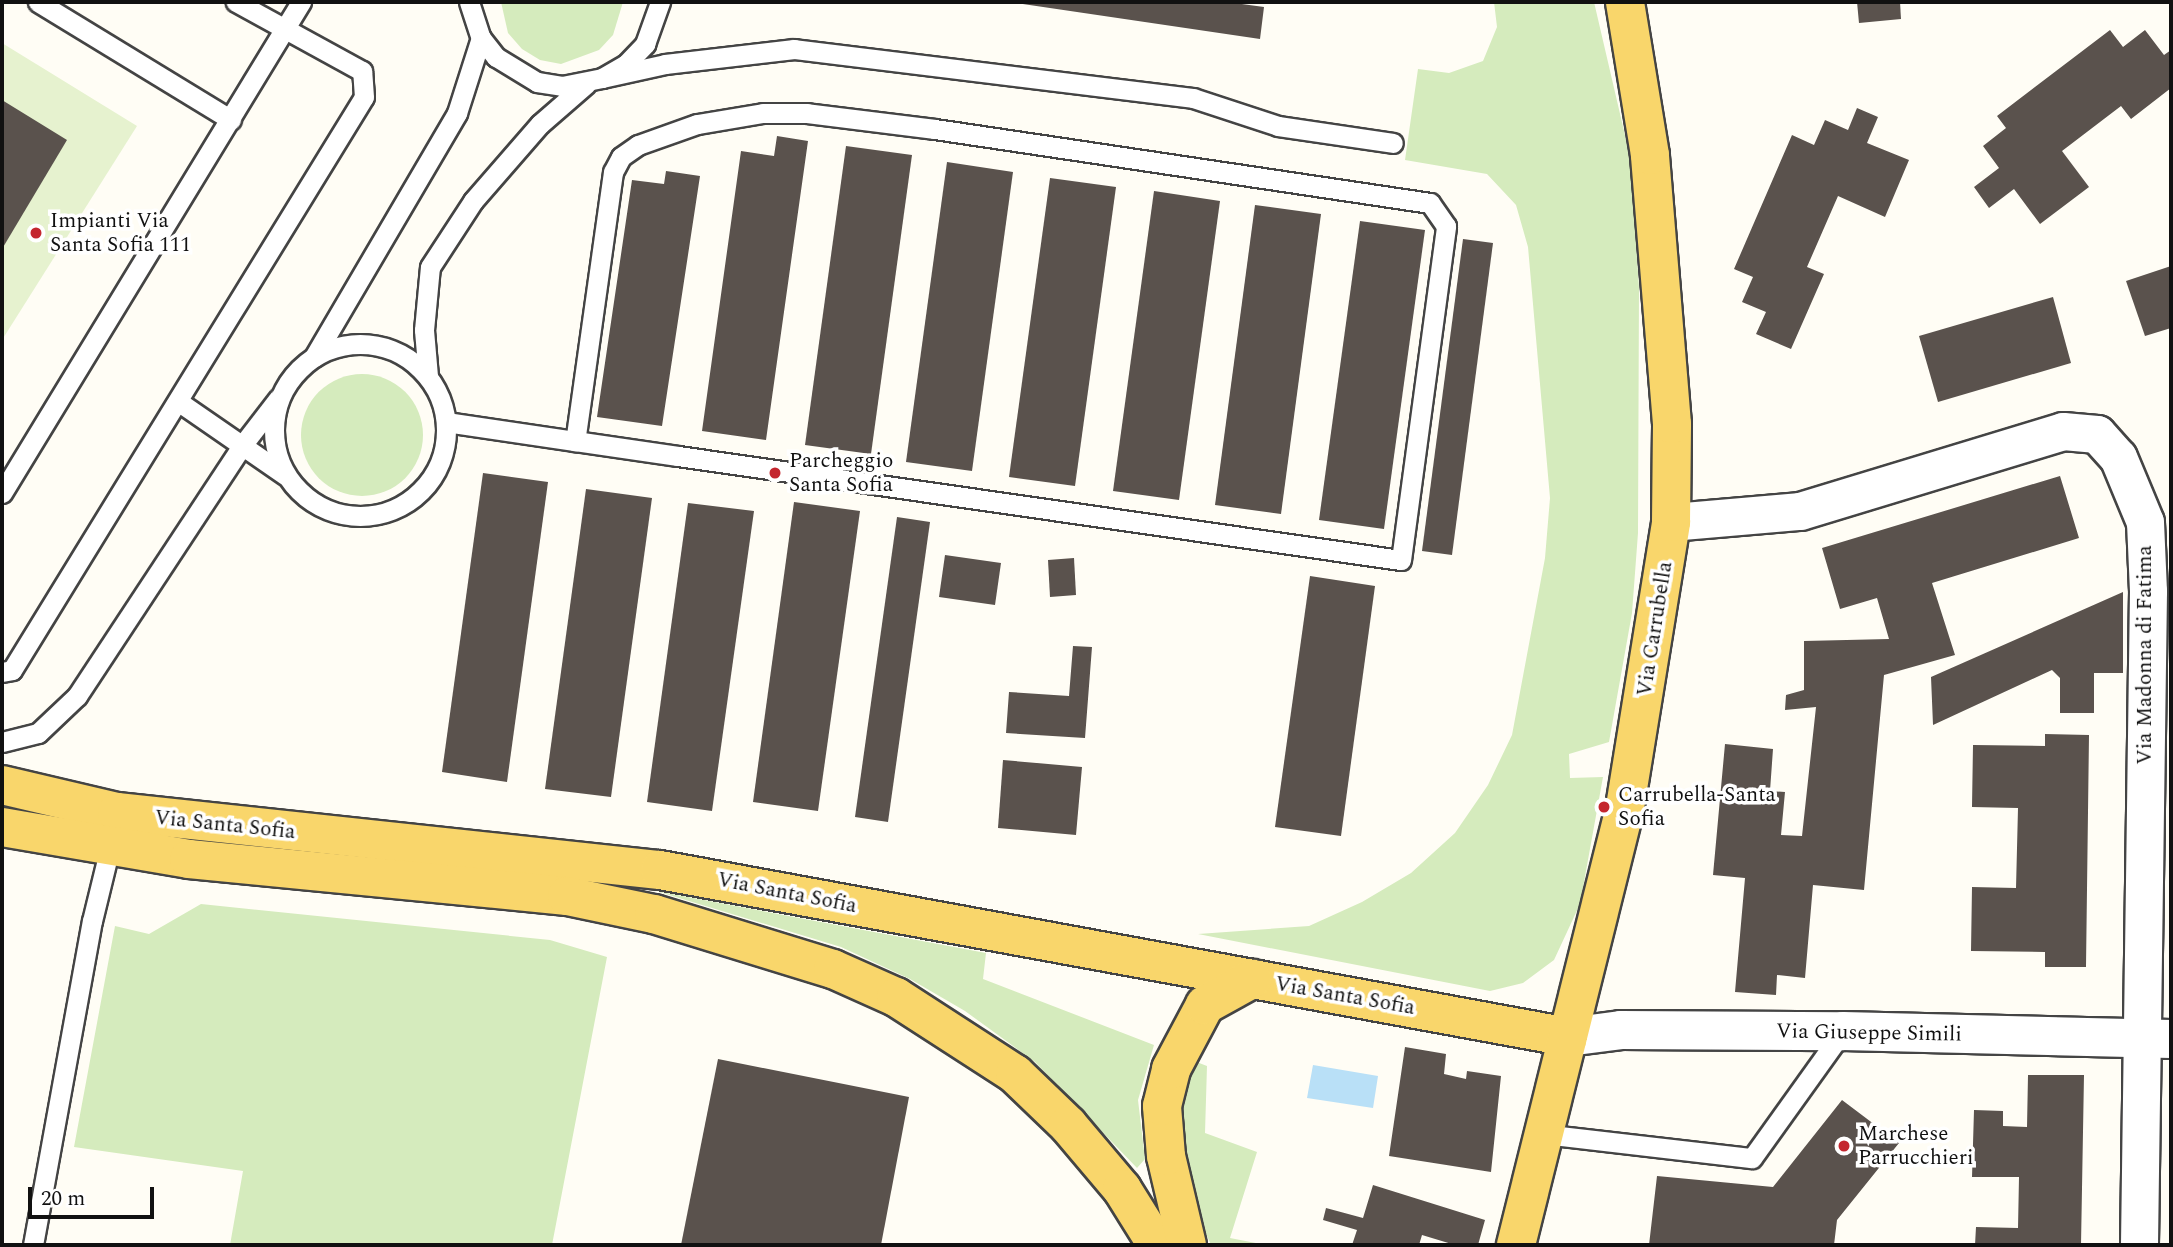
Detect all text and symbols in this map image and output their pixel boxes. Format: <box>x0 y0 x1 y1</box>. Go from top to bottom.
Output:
place label: Impianti Via Santa Sofia 111 <box>50 208 191 258</box>
marker: Impianti Via Santa Sofia 111 <box>28 225 44 241</box>
place label: Parcheggio Santa Sofia <box>789 448 893 498</box>
marker: Parcheggio Santa Sofia <box>767 465 783 481</box>
street label: Via Madonna di Fatima <box>2132 545 2158 765</box>
street label: Via Carrubella <box>1632 560 1678 698</box>
place label: Carrubella-Santa Sofia <box>1618 782 1776 832</box>
marker: Carrubella-Santa Sofia <box>1596 799 1612 815</box>
street label: Via Santa Sofia <box>153 805 297 845</box>
street label: Via Santa Sofia <box>715 867 859 919</box>
street label: Via Santa Sofia <box>1273 971 1417 1021</box>
street label: Via Giuseppe Simili <box>1776 1019 1962 1047</box>
place label: Marchese Parrucchieri <box>1858 1121 1974 1171</box>
marker: Marchese Parrucchieri <box>1836 1138 1852 1154</box>
scale bar <box>32 1174 158 1218</box>
text: 20 m <box>41 1183 85 1215</box>

